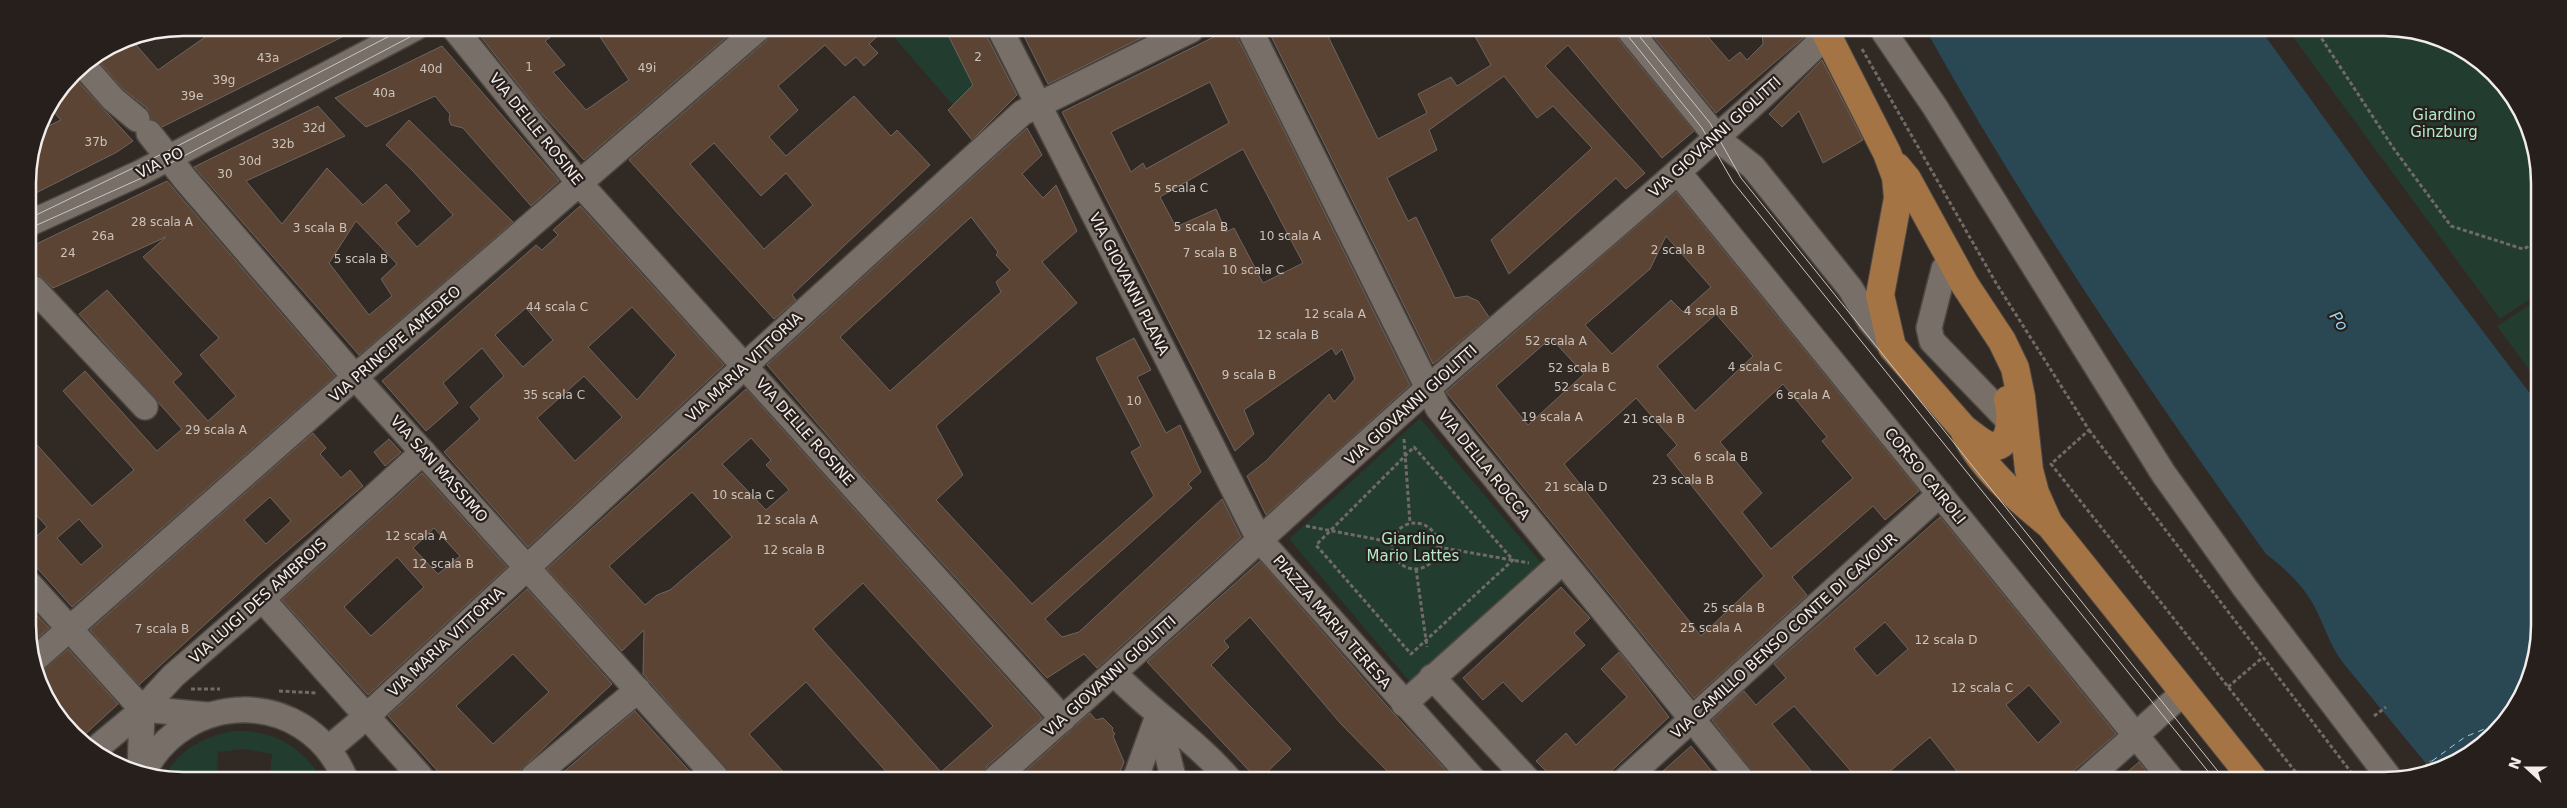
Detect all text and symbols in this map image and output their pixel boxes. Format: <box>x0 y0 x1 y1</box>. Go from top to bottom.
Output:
house number: 2 <box>974 50 982 64</box>
house number: 43a <box>257 51 279 65</box>
house number: 1 <box>525 60 533 74</box>
house number: 49i <box>638 61 656 75</box>
house number: 40d <box>420 62 442 76</box>
street label: VIA DELLE ROSINE <box>485 69 587 189</box>
house number: 39g <box>213 73 235 87</box>
street label: VIA GIOVANNI GIOLITTI <box>1645 73 1785 201</box>
house number: 40a <box>373 86 395 100</box>
house number: 39e <box>181 89 203 103</box>
park label: Giardino Ginzburg <box>2410 106 2478 141</box>
house number: 32d <box>303 121 325 135</box>
house number: 37b <box>85 135 107 149</box>
house number: 32b <box>272 137 294 151</box>
street label: VIA PO <box>133 143 187 183</box>
house number: 30d <box>239 154 261 168</box>
house number: 30 <box>217 167 233 181</box>
house number: 5 scala C <box>1154 181 1208 195</box>
street label: VIA GIOVANNI PLANA <box>1085 210 1173 359</box>
house number: 28 scala A <box>131 215 194 229</box>
house number: 5 scala B <box>1174 220 1228 234</box>
house number: 3 scala B <box>293 221 347 235</box>
house number: 26a <box>92 229 114 243</box>
house number: 10 scala A <box>1259 229 1322 243</box>
house number: 2 scala B <box>1651 243 1705 257</box>
house number: 24 <box>60 246 76 260</box>
house number: 7 scala B <box>1183 246 1237 260</box>
house number: 5 scala B <box>334 252 388 266</box>
house number: 10 scala C <box>1222 263 1284 277</box>
street label: VIA PRINCIPE AMEDEO <box>325 282 465 406</box>
house number: 44 scala C <box>526 300 588 314</box>
house number: 4 scala B <box>1684 304 1738 318</box>
house number: 12 scala A <box>1304 307 1367 321</box>
street label: VIA MARIA VITTORIA <box>682 308 806 426</box>
water label: Po <box>2326 308 2352 335</box>
house number: 12 scala B <box>1257 328 1319 342</box>
house number: 52 scala A <box>1525 334 1588 348</box>
street label: VIA GIOVANNI GIOLITTI <box>1341 341 1481 469</box>
house number: 4 scala C <box>1728 360 1782 374</box>
house number: 52 scala B <box>1548 361 1610 375</box>
house number: 9 scala B <box>1222 368 1276 382</box>
street label: VIA DELLE ROSINE <box>752 374 858 490</box>
house number: 52 scala C <box>1554 380 1616 394</box>
house number: 35 scala C <box>523 388 585 402</box>
house number: 6 scala A <box>1776 388 1831 402</box>
house number: 10 <box>1126 394 1142 408</box>
street label: VIA DELLA ROCCA <box>1434 406 1534 524</box>
house number: 19 scala A <box>1521 410 1584 424</box>
street label: VIA SAN MASSIMO <box>386 412 492 526</box>
house number: 21 scala B <box>1623 412 1685 426</box>
house number: 29 scala A <box>185 423 248 437</box>
street label: CORSO CAIROLI <box>1881 424 1969 528</box>
house number: 6 scala B <box>1694 450 1748 464</box>
house number: 23 scala B <box>1652 473 1714 487</box>
house number: 21 scala D <box>1544 480 1608 494</box>
house number: 10 scala C <box>712 488 774 502</box>
house number: 12 scala A <box>756 513 819 527</box>
house number: 12 scala A <box>385 529 448 543</box>
park label: Giardino Mario Lattes <box>1367 530 1460 565</box>
street label: VIA CAMILLO BENSO CONTE DI CAVOUR <box>1667 530 1901 742</box>
street label: VIA LUIGI DES AMBROIS <box>186 535 330 667</box>
house number: 12 scala B <box>763 543 825 557</box>
street label: PIAZZA MARIA TERESA <box>1269 552 1395 693</box>
house number: 12 scala B <box>412 557 474 571</box>
street label: VIA MARIA VITTORIA <box>384 583 508 701</box>
house number: 25 scala B <box>1703 601 1765 615</box>
street label: VIA GIOVANNI GIOLITTI <box>1040 612 1180 740</box>
house number: 25 scala A <box>1680 621 1743 635</box>
house number: 7 scala B <box>135 622 189 636</box>
house number: 12 scala D <box>1914 633 1978 647</box>
house number: 12 scala C <box>1951 681 2013 695</box>
north arrow <box>2502 743 2552 793</box>
text: N <box>2505 755 2524 772</box>

